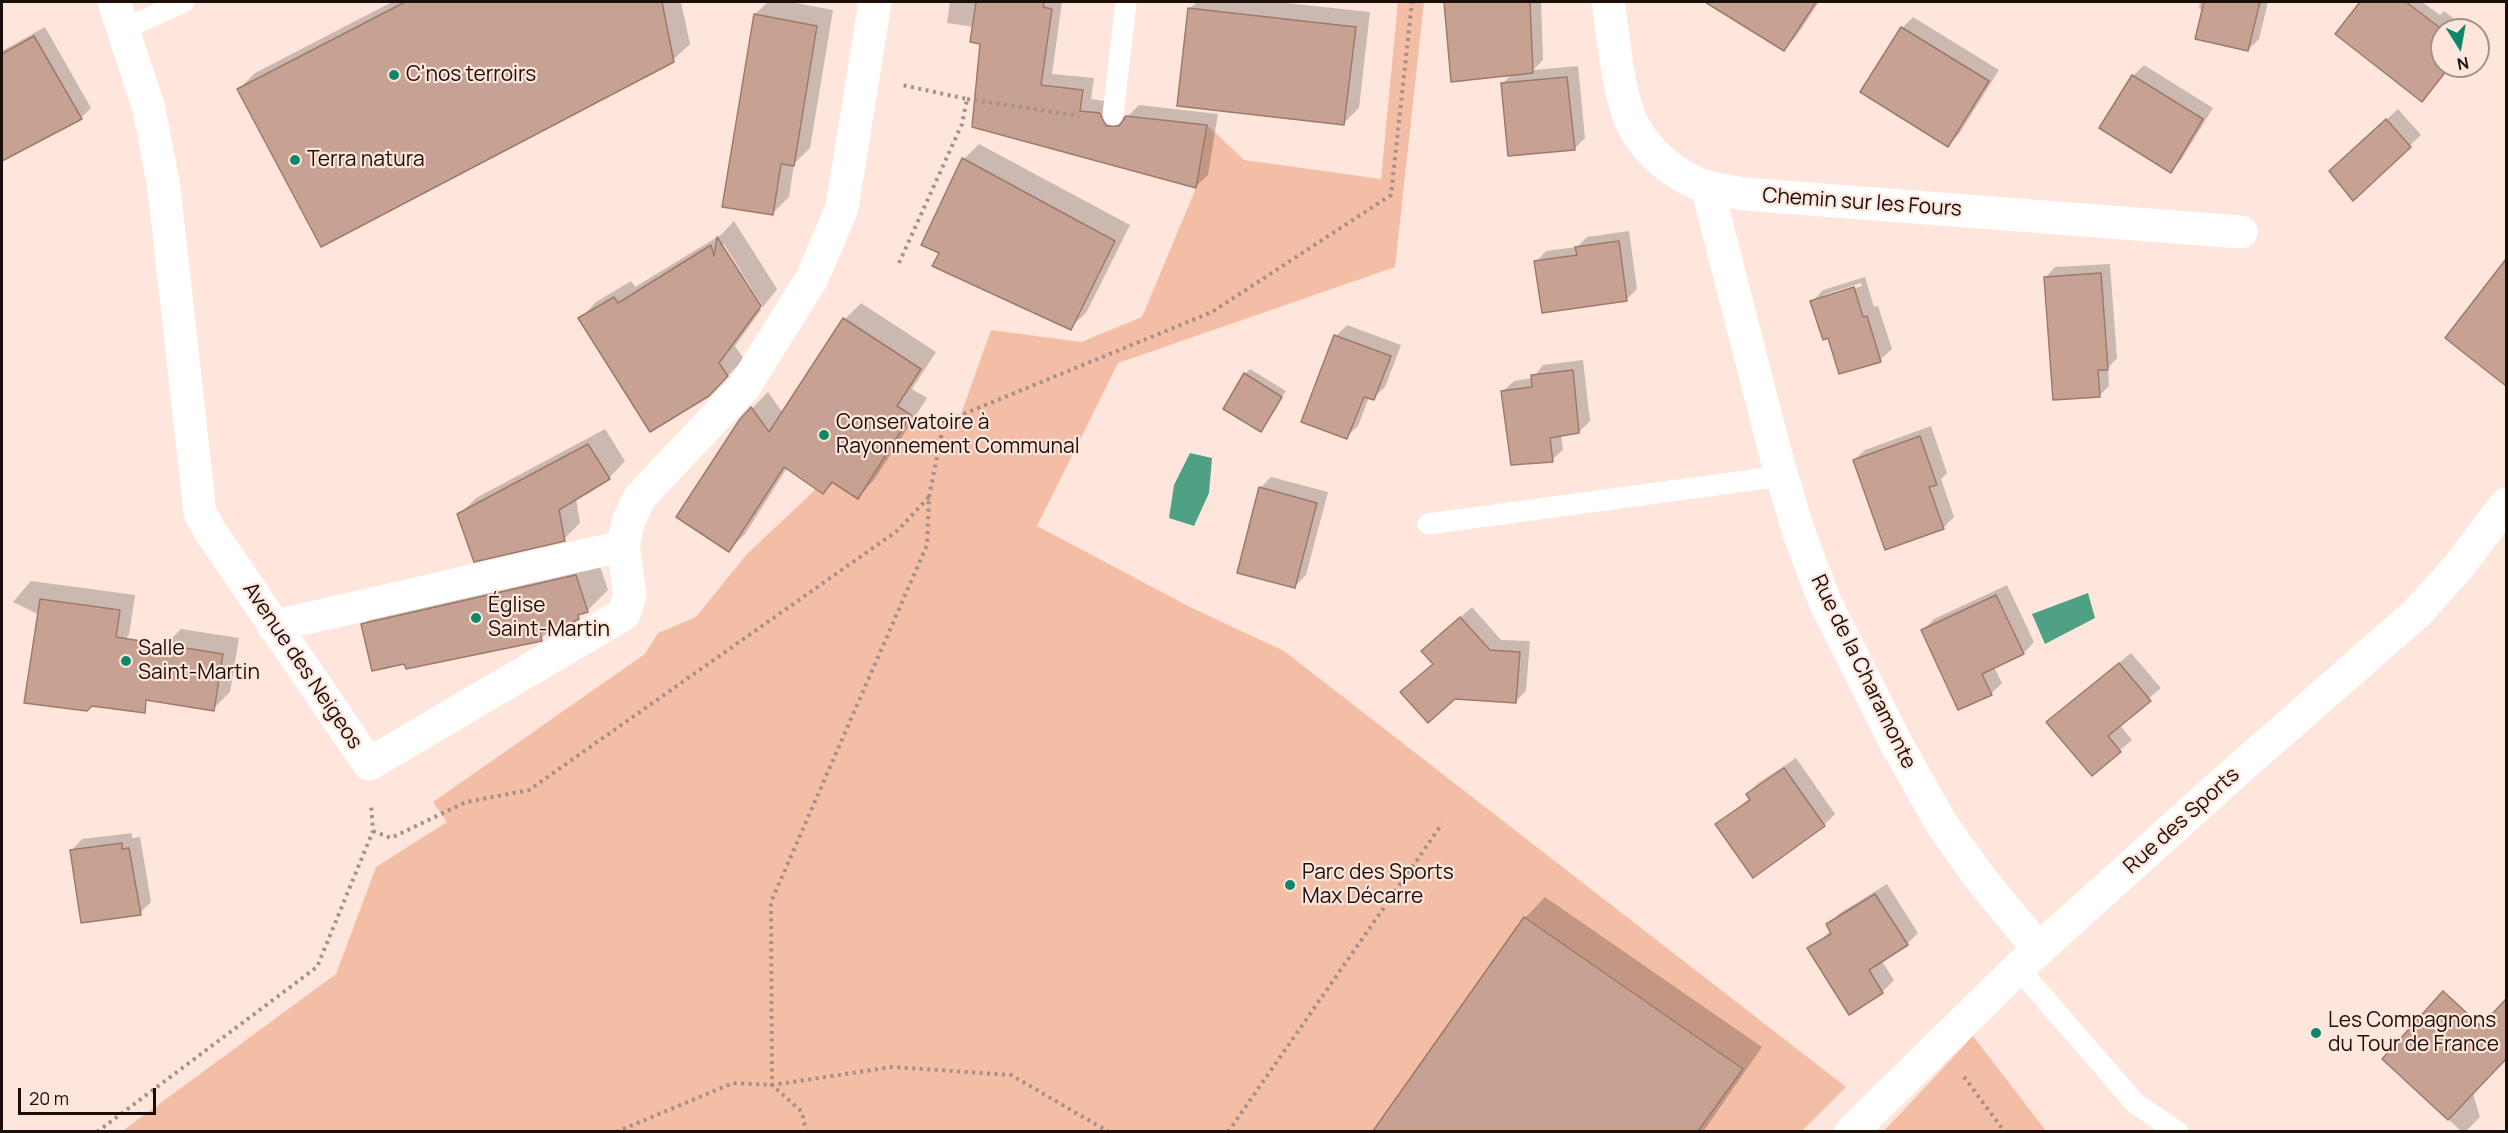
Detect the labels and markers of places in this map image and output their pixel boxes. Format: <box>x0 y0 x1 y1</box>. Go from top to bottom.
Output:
place label: C'nos terroirs <box>406 62 536 88</box>
marker: C'nos terroirs <box>387 68 401 82</box>
place label: Terra natura <box>307 147 425 173</box>
marker: Terra natura <box>288 153 302 167</box>
place label: Conservatoire à Rayonnement Communal <box>836 410 1080 460</box>
marker: Conservatoire à Rayonnement Communal <box>817 428 831 442</box>
place label: Église Saint-Martin <box>488 593 610 643</box>
marker: Église Saint-Martin <box>469 611 483 625</box>
place label: Salle Saint-Martin <box>138 636 260 686</box>
marker: Salle Saint-Martin <box>119 654 133 668</box>
place label: Parc des Sports Max Décarre <box>1302 860 1454 910</box>
marker: Parc des Sports Max Décarre <box>1283 878 1297 892</box>
place label: Les Compagnons du Tour de France <box>2328 1008 2499 1058</box>
marker: Les Compagnons du Tour de France <box>2309 1026 2323 1040</box>

